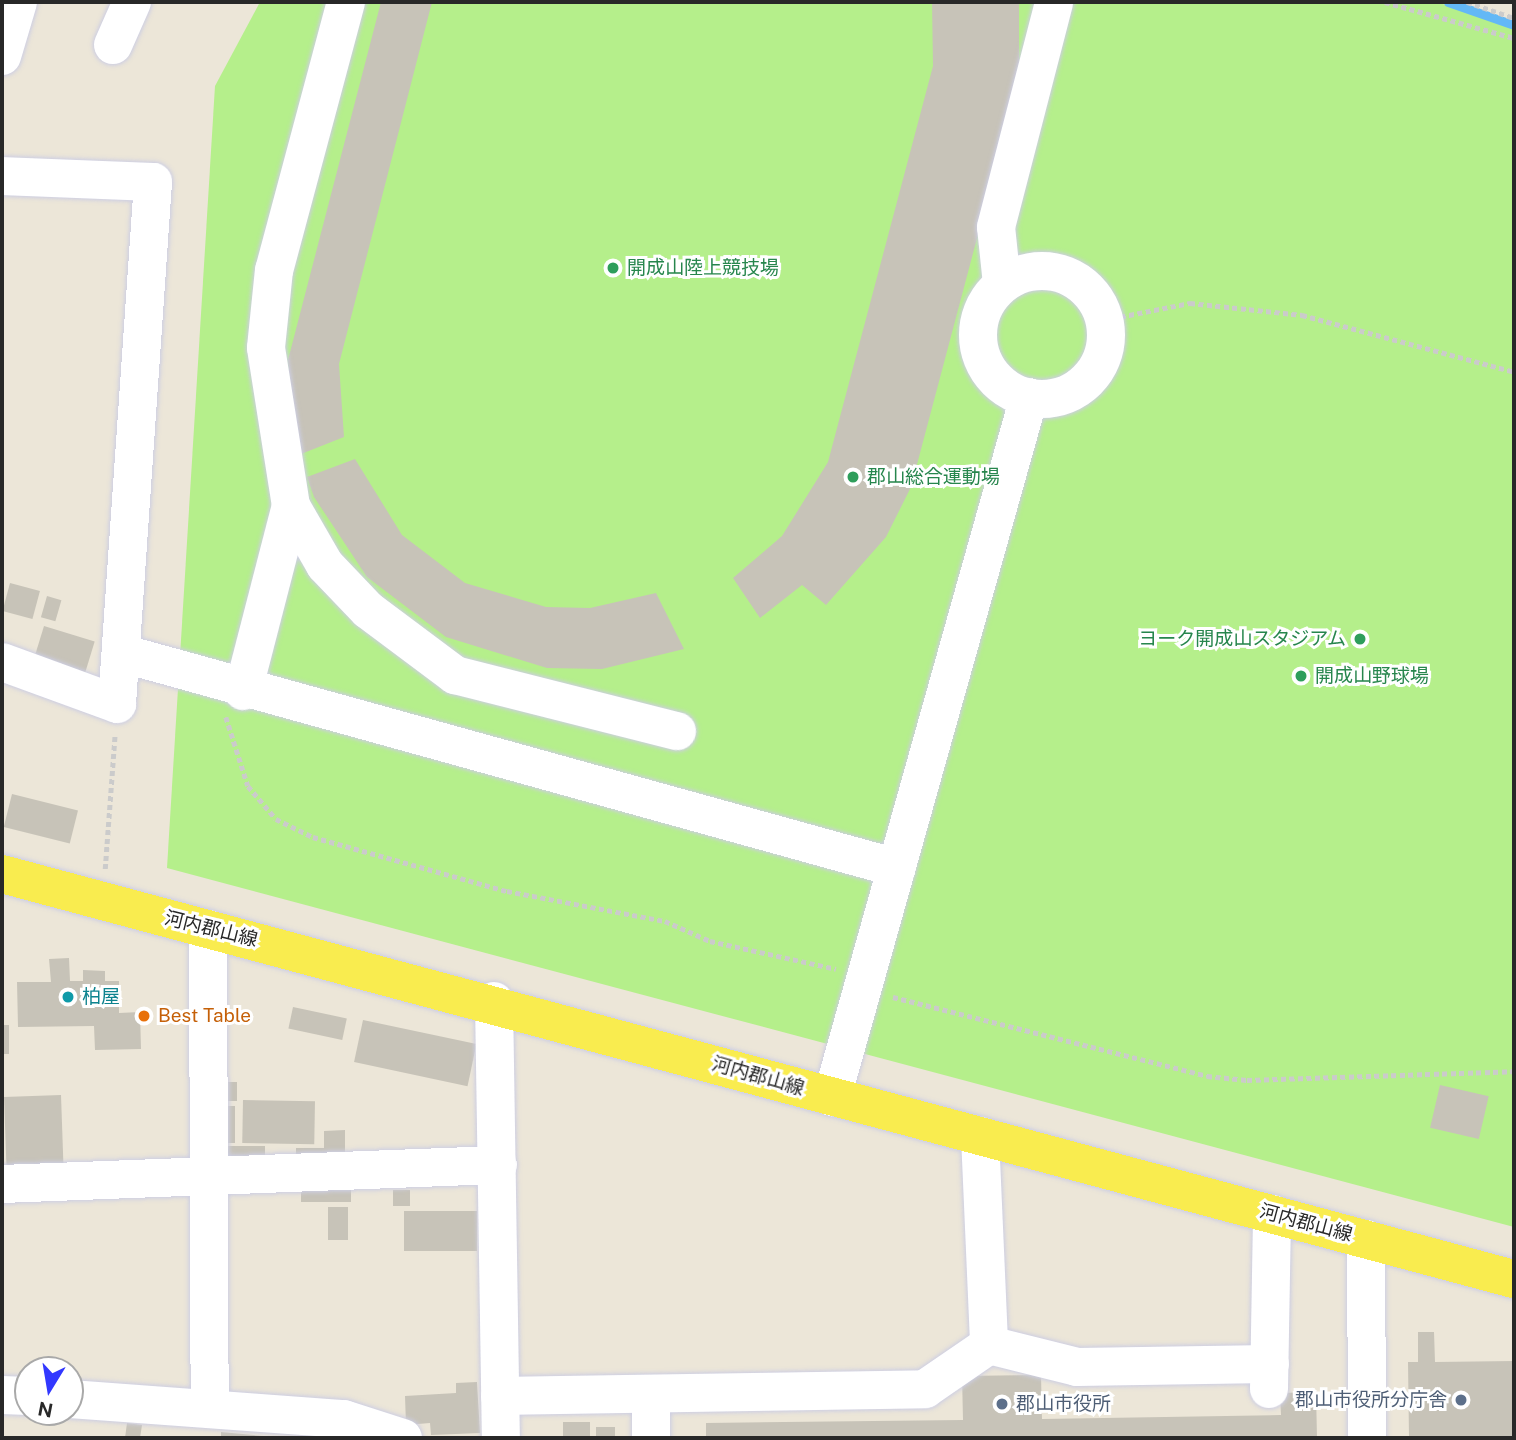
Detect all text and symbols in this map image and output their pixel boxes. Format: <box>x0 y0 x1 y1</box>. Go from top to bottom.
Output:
place label: 開成山陸上競技場 <box>627 257 779 279</box>
marker: 開成山陸上競技場 <box>605 260 621 276</box>
place label: 郡山総合運動場 <box>867 466 1000 488</box>
marker: 郡山総合運動場 <box>845 469 861 485</box>
place label: ヨーク開成山スタジアム <box>1137 628 1346 650</box>
marker: ヨーク開成山スタジアム <box>1352 631 1368 647</box>
place label: 開成山野球場 <box>1315 665 1429 687</box>
marker: 開成山野球場 <box>1293 668 1309 684</box>
street label: 河内郡山線 <box>162 906 260 952</box>
place label: 柏屋 <box>82 986 120 1008</box>
marker: 柏屋 <box>60 989 76 1005</box>
place label: Best Table <box>158 1005 251 1027</box>
marker: Best Table <box>136 1008 152 1024</box>
street label: 河内郡山線 <box>709 1052 807 1100</box>
street label: 河内郡山線 <box>1257 1200 1355 1246</box>
north arrow <box>14 1356 84 1426</box>
place label: 郡山市役所分庁舎 <box>1295 1389 1447 1411</box>
marker: 郡山市役所分庁舎 <box>1453 1392 1469 1408</box>
place label: 郡山市役所 <box>1016 1393 1111 1415</box>
marker: 郡山市役所 <box>994 1396 1010 1412</box>
text: N <box>36 1397 55 1422</box>

